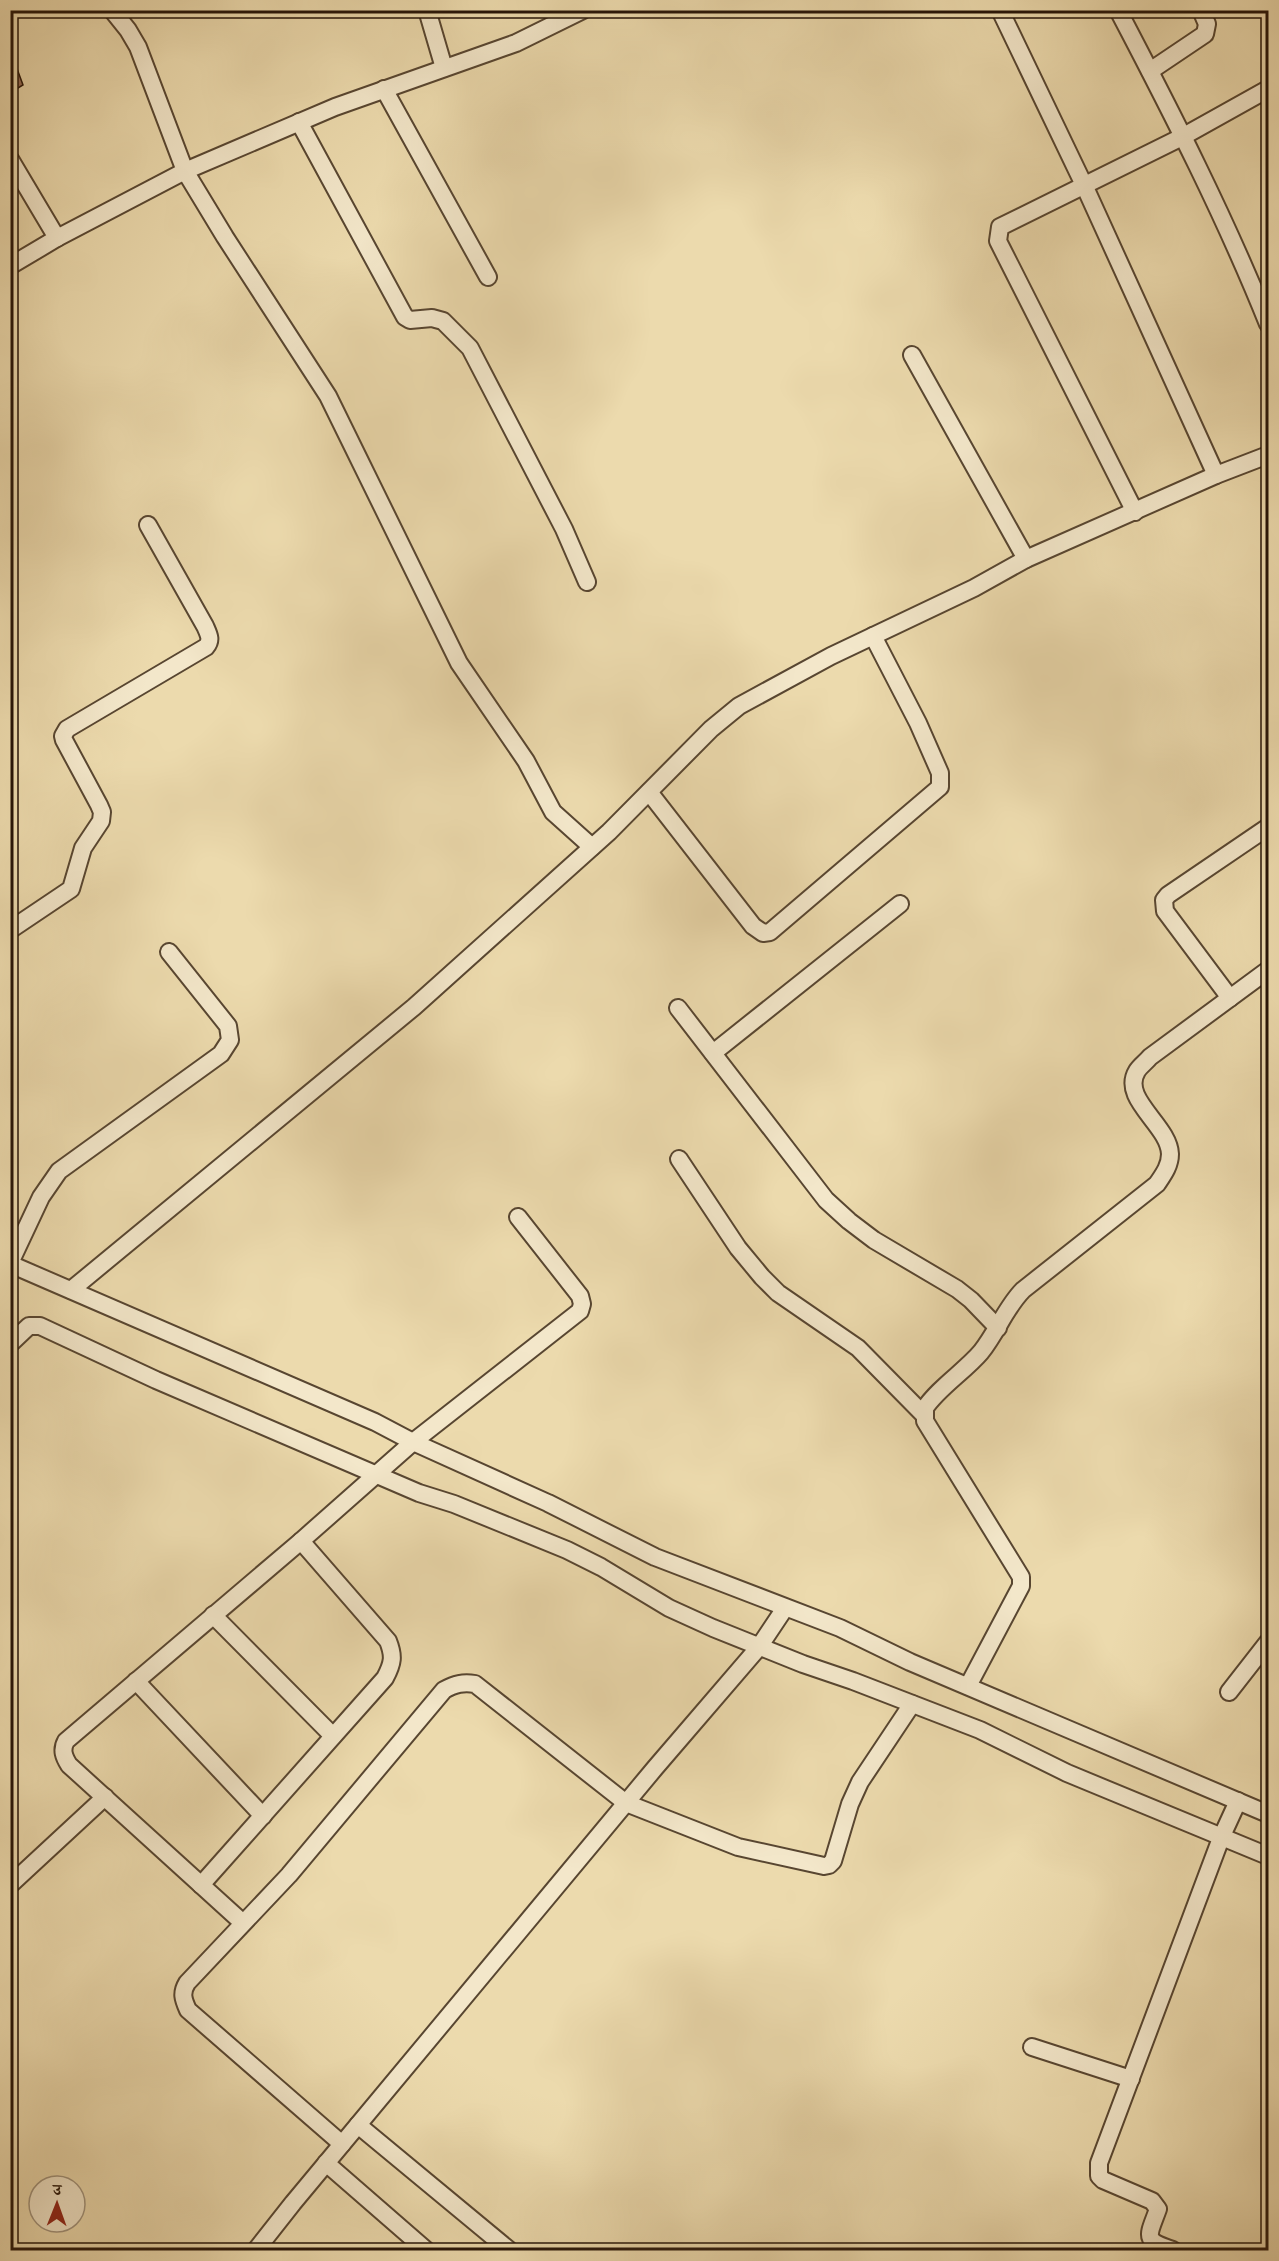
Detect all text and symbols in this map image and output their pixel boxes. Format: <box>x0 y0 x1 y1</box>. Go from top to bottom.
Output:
north arrow <box>27 2174 87 2234</box>
text: उ <box>52 2180 63 2200</box>

